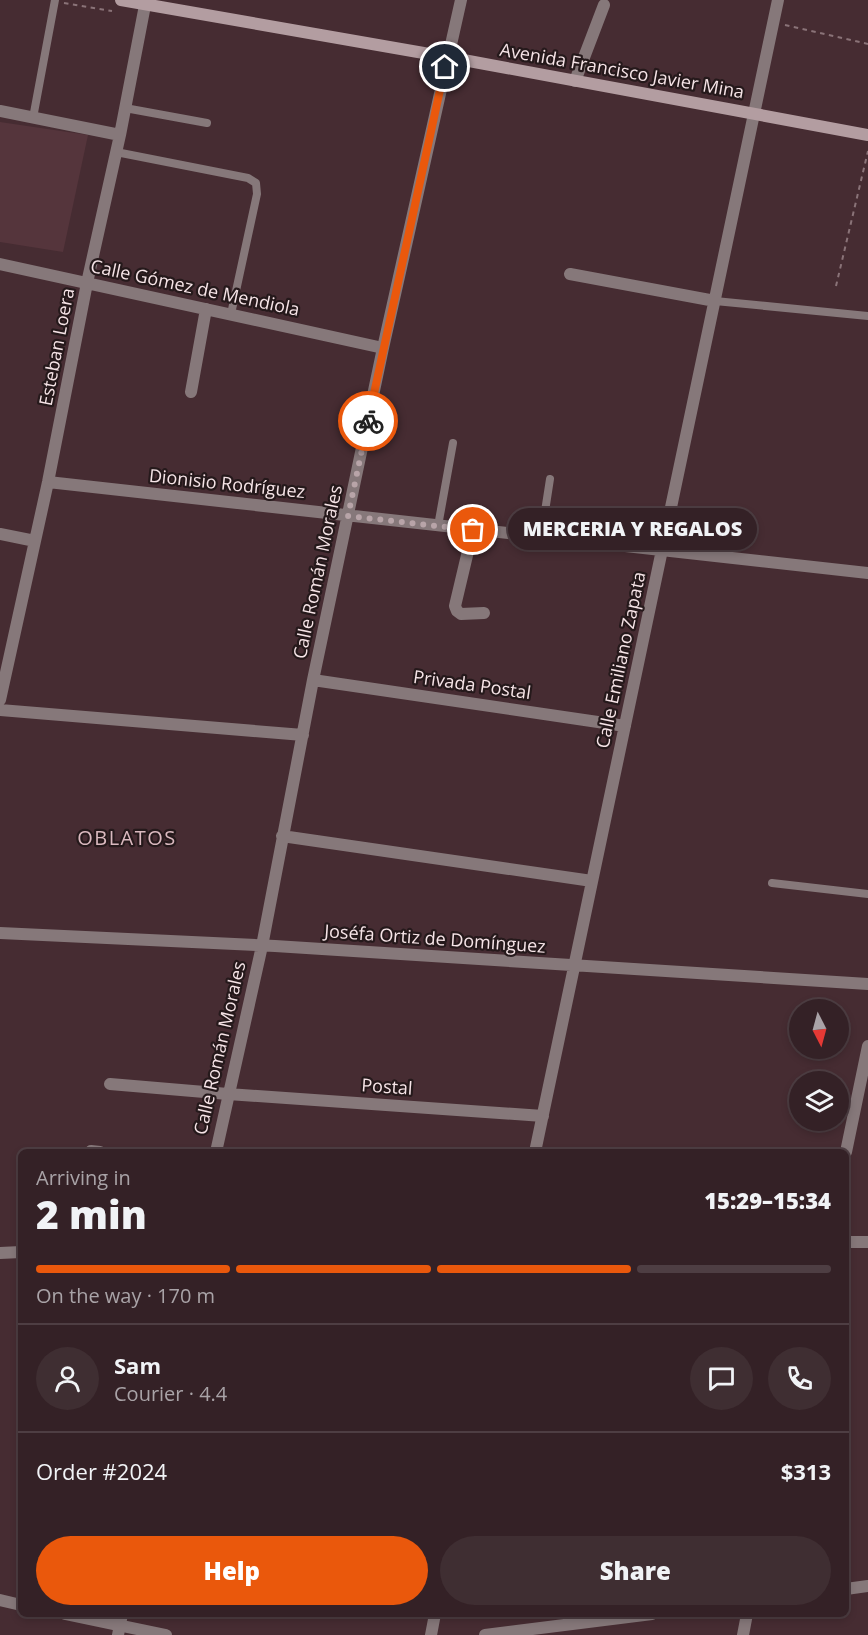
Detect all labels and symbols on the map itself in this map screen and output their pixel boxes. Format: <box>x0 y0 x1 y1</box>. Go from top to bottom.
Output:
street label: Avenida Francisco Javier Mina <box>498 37 746 103</box>
pin <box>419 41 470 92</box>
street label: Calle Gómez de Mendiola <box>89 253 302 321</box>
street label: Esteban Loera <box>33 286 79 408</box>
courier <box>338 391 398 451</box>
street label: Dionisio Rodríguez <box>148 463 306 503</box>
street label: Calle Román Morales <box>287 483 347 661</box>
pin <box>447 504 498 555</box>
callout: MERCERIA Y REGALOS <box>509 509 758 551</box>
street label: Calle Emiliano Zapata <box>590 569 650 750</box>
street label: Privada Postal <box>412 664 533 704</box>
district label: OBLATOS <box>77 824 177 851</box>
street label: Joséfa Ortiz de Domínguez <box>322 918 547 958</box>
street label: Calle Román Morales <box>187 959 251 1137</box>
north arrow <box>789 999 849 1059</box>
street label: Postal <box>361 1072 413 1100</box>

